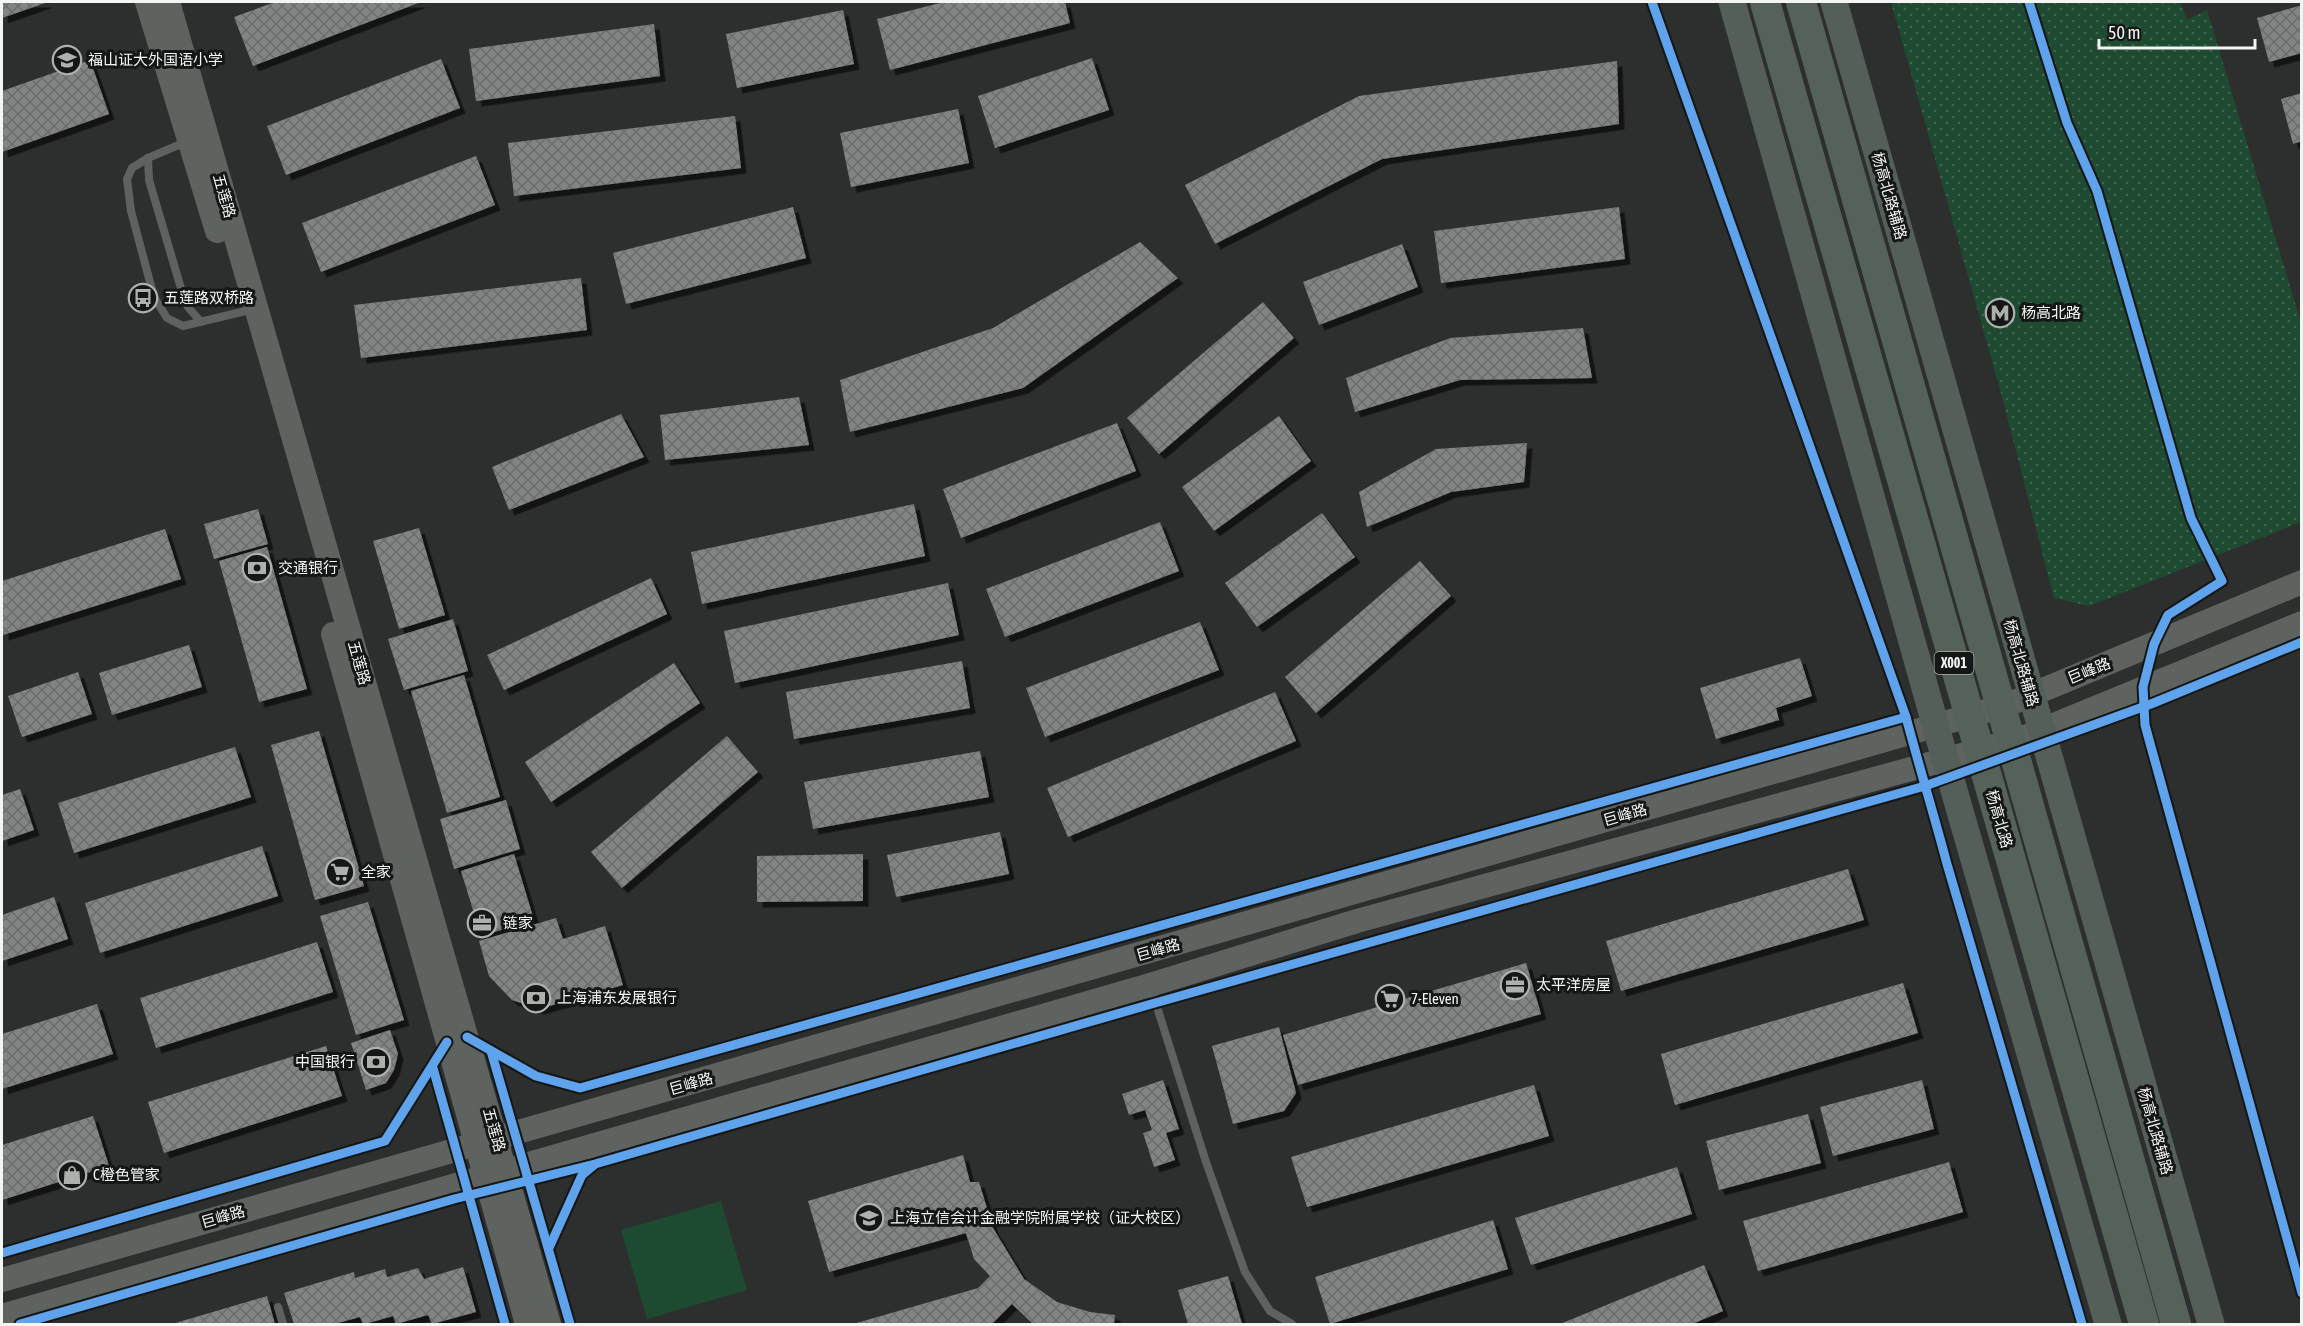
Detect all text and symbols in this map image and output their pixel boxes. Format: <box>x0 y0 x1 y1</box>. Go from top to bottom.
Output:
scale bar <box>2099 12 2255 50</box>
text: 50 m <box>2108 22 2140 43</box>
school or university icon: 福山证大外国语小学 <box>51 44 83 76</box>
place label: 福山证大外国语小学 <box>88 51 223 68</box>
street label: 杨高北路辅路 <box>1869 150 1910 241</box>
street label: 五莲路 <box>210 172 239 220</box>
bus stop icon: 五莲路双桥路 <box>127 282 159 314</box>
place label: 五莲路双桥路 <box>164 289 254 306</box>
metro station icon: 杨高北路 <box>1984 297 2016 329</box>
place label: 杨高北路 <box>2021 304 2081 321</box>
bank icon: 交通银行 <box>241 552 273 584</box>
place label: 交通银行 <box>278 559 338 576</box>
street label: 杨高北路辅路 <box>2001 617 2042 708</box>
street label: 五莲路 <box>345 639 374 687</box>
road number: X001 <box>1934 652 1974 674</box>
street label: 巨峰路 <box>2065 654 2113 687</box>
street label: 杨高北路 <box>1983 788 2016 850</box>
street label: 巨峰路 <box>1601 800 1649 829</box>
supermarket icon: 全家 <box>324 856 356 888</box>
place label: 全家 <box>361 863 391 880</box>
office icon: 链家 <box>466 907 498 939</box>
place label: 链家 <box>503 914 533 931</box>
street label: 巨峰路 <box>1134 935 1182 964</box>
office icon: 太平洋房屋 <box>1499 969 1531 1001</box>
place label: 太平洋房屋 <box>1536 976 1611 993</box>
bank icon: 上海浦东发展银行 <box>520 982 552 1014</box>
supermarket icon: 7-Eleven <box>1374 983 1406 1015</box>
place label: 上海浦东发展银行 <box>557 989 677 1006</box>
place label: 7-Eleven <box>1411 990 1459 1007</box>
bank icon: 中国银行 <box>360 1046 392 1078</box>
place label: 中国银行 <box>295 1053 355 1070</box>
street label: 巨峰路 <box>667 1069 715 1098</box>
street label: 杨高北路辅路 <box>2135 1085 2176 1176</box>
street label: 五莲路 <box>480 1106 509 1154</box>
shop icon: C橙色管家 <box>56 1159 88 1191</box>
place label: C橙色管家 <box>93 1166 160 1183</box>
street label: 巨峰路 <box>199 1202 247 1231</box>
school or university icon: 上海立信会计金融学院附属学校（证大校区） <box>853 1202 885 1234</box>
place label: 上海立信会计金融学院附属学校（证大校区） <box>890 1209 1190 1226</box>

